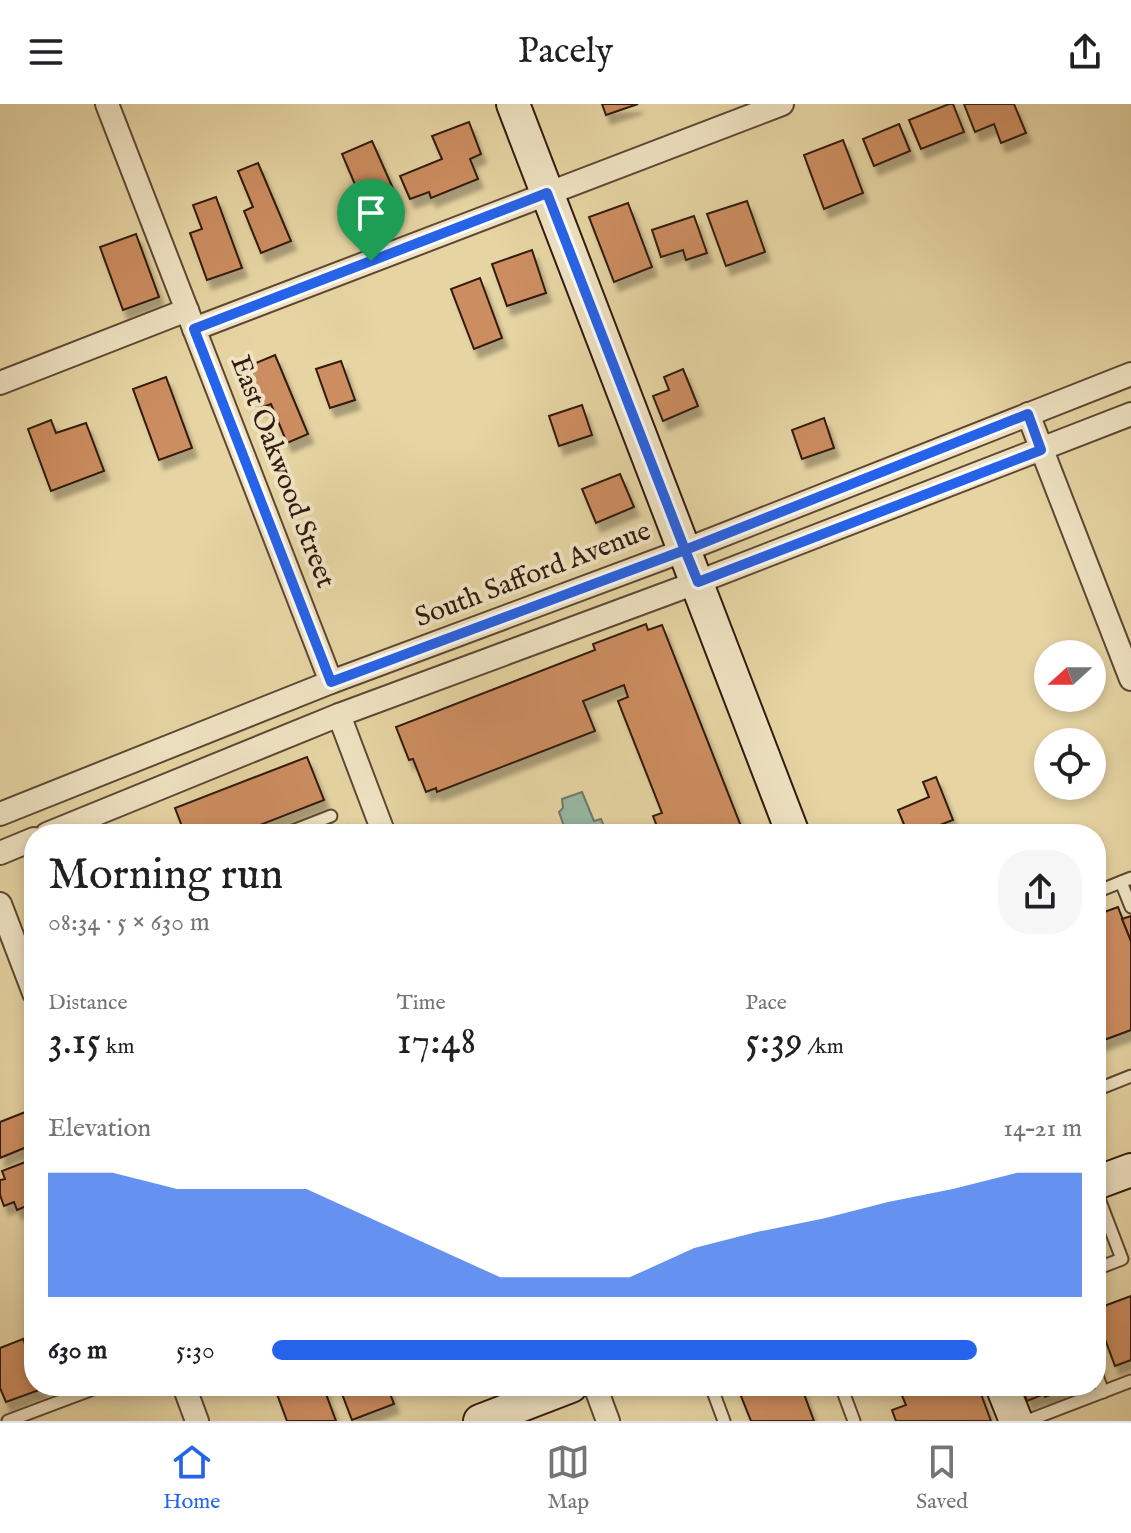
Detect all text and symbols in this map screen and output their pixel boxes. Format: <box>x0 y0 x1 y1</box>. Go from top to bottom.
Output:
text: Pacely <box>518 29 613 75</box>
icon: menu <box>24 30 68 74</box>
icon: share <box>1063 30 1107 74</box>
pin <box>337 179 405 261</box>
icon: arrive <box>349 191 393 235</box>
street label: East Oakwood Street <box>222 351 343 594</box>
street label: South Safford Avenue <box>410 514 656 636</box>
north arrow <box>1034 640 1106 712</box>
map controls <box>1034 640 1106 800</box>
button: locate <box>1034 728 1106 800</box>
text: Morning run <box>48 848 283 904</box>
button: share <box>998 850 1082 934</box>
text: 08:34 · 5 × 630 m <box>48 906 210 939</box>
text: Distance <box>48 989 128 1017</box>
text: Time <box>397 989 446 1017</box>
text: Pace <box>745 989 787 1017</box>
text: 3.15 <box>48 1017 101 1068</box>
text: 17:48 <box>397 1017 476 1068</box>
text: 5:39 <box>745 1017 803 1068</box>
text: km <box>101 1033 135 1061</box>
text: /km <box>803 1033 844 1061</box>
text: Elevation <box>48 1112 151 1145</box>
text: 14–21 m <box>1003 1112 1082 1145</box>
text: 630 m <box>48 1334 107 1367</box>
text: 5:30 <box>176 1334 215 1367</box>
tab: Home <box>163 1440 220 1516</box>
tab: Map <box>546 1440 590 1516</box>
tab: Saved <box>916 1440 968 1516</box>

